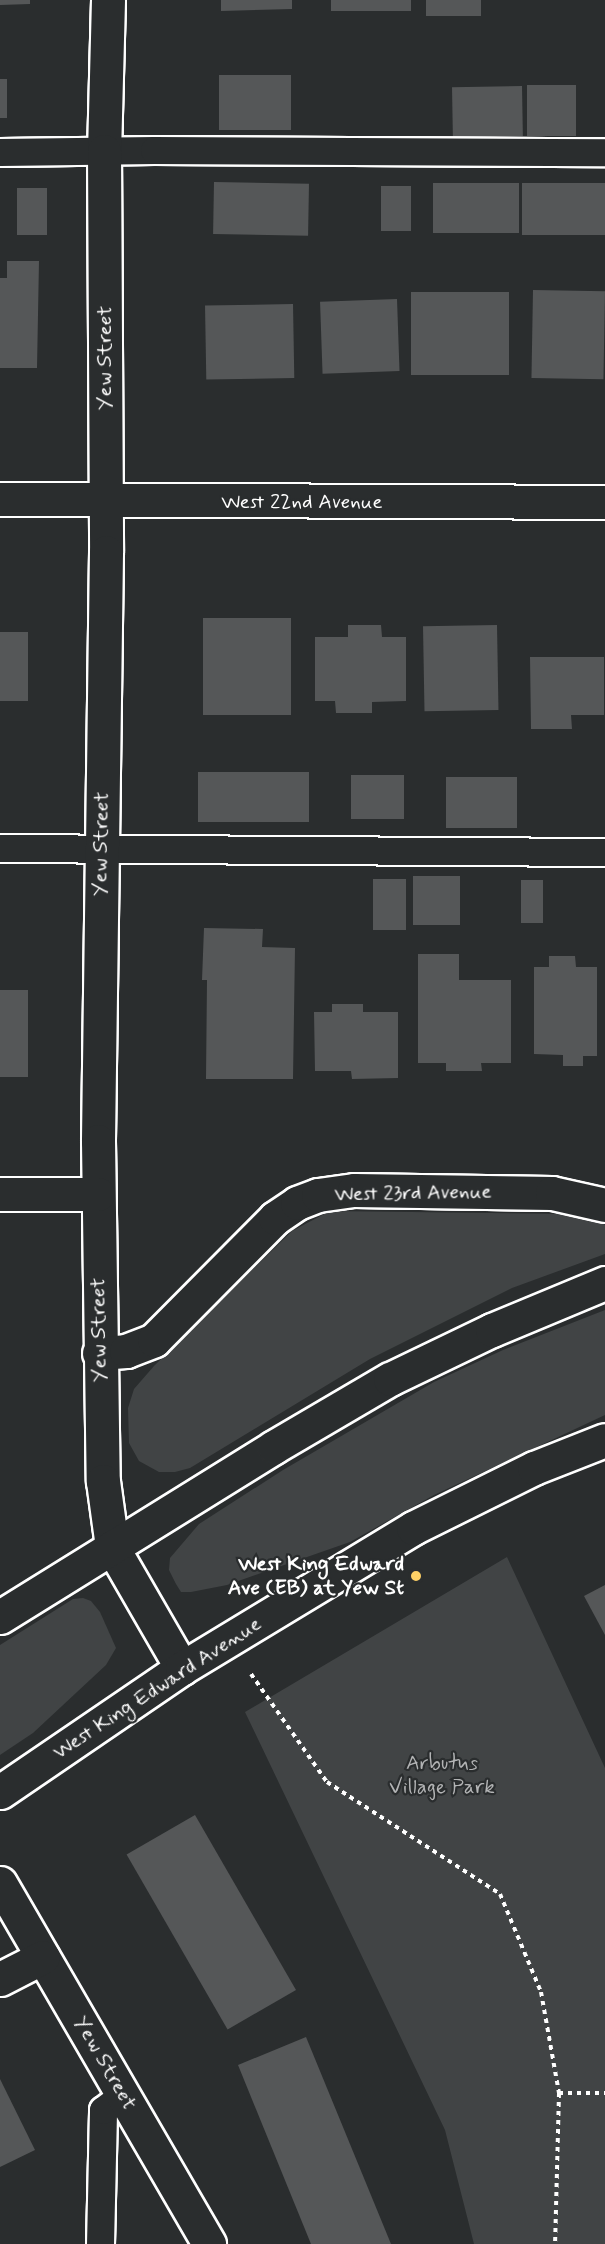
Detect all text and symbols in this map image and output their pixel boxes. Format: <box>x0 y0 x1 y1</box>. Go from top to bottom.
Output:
street label: Yew Street <box>92 306 118 410</box>
street label: West 22nd Avenue <box>221 489 383 515</box>
street label: Yew Street <box>87 792 115 896</box>
street label: West 23rd Avenue <box>334 1179 492 1207</box>
street label: Yew Street <box>85 1278 113 1382</box>
place label: West King Edward Ave (EB) at Yew St <box>228 1551 404 1601</box>
marker: West King Edward Ave (EB) at Yew St <box>409 1569 423 1583</box>
street label: West King Edward Avenue <box>53 1614 261 1762</box>
park label: Arbutus Village Park <box>390 1750 494 1800</box>
street label: Yew Street <box>68 2012 142 2114</box>

